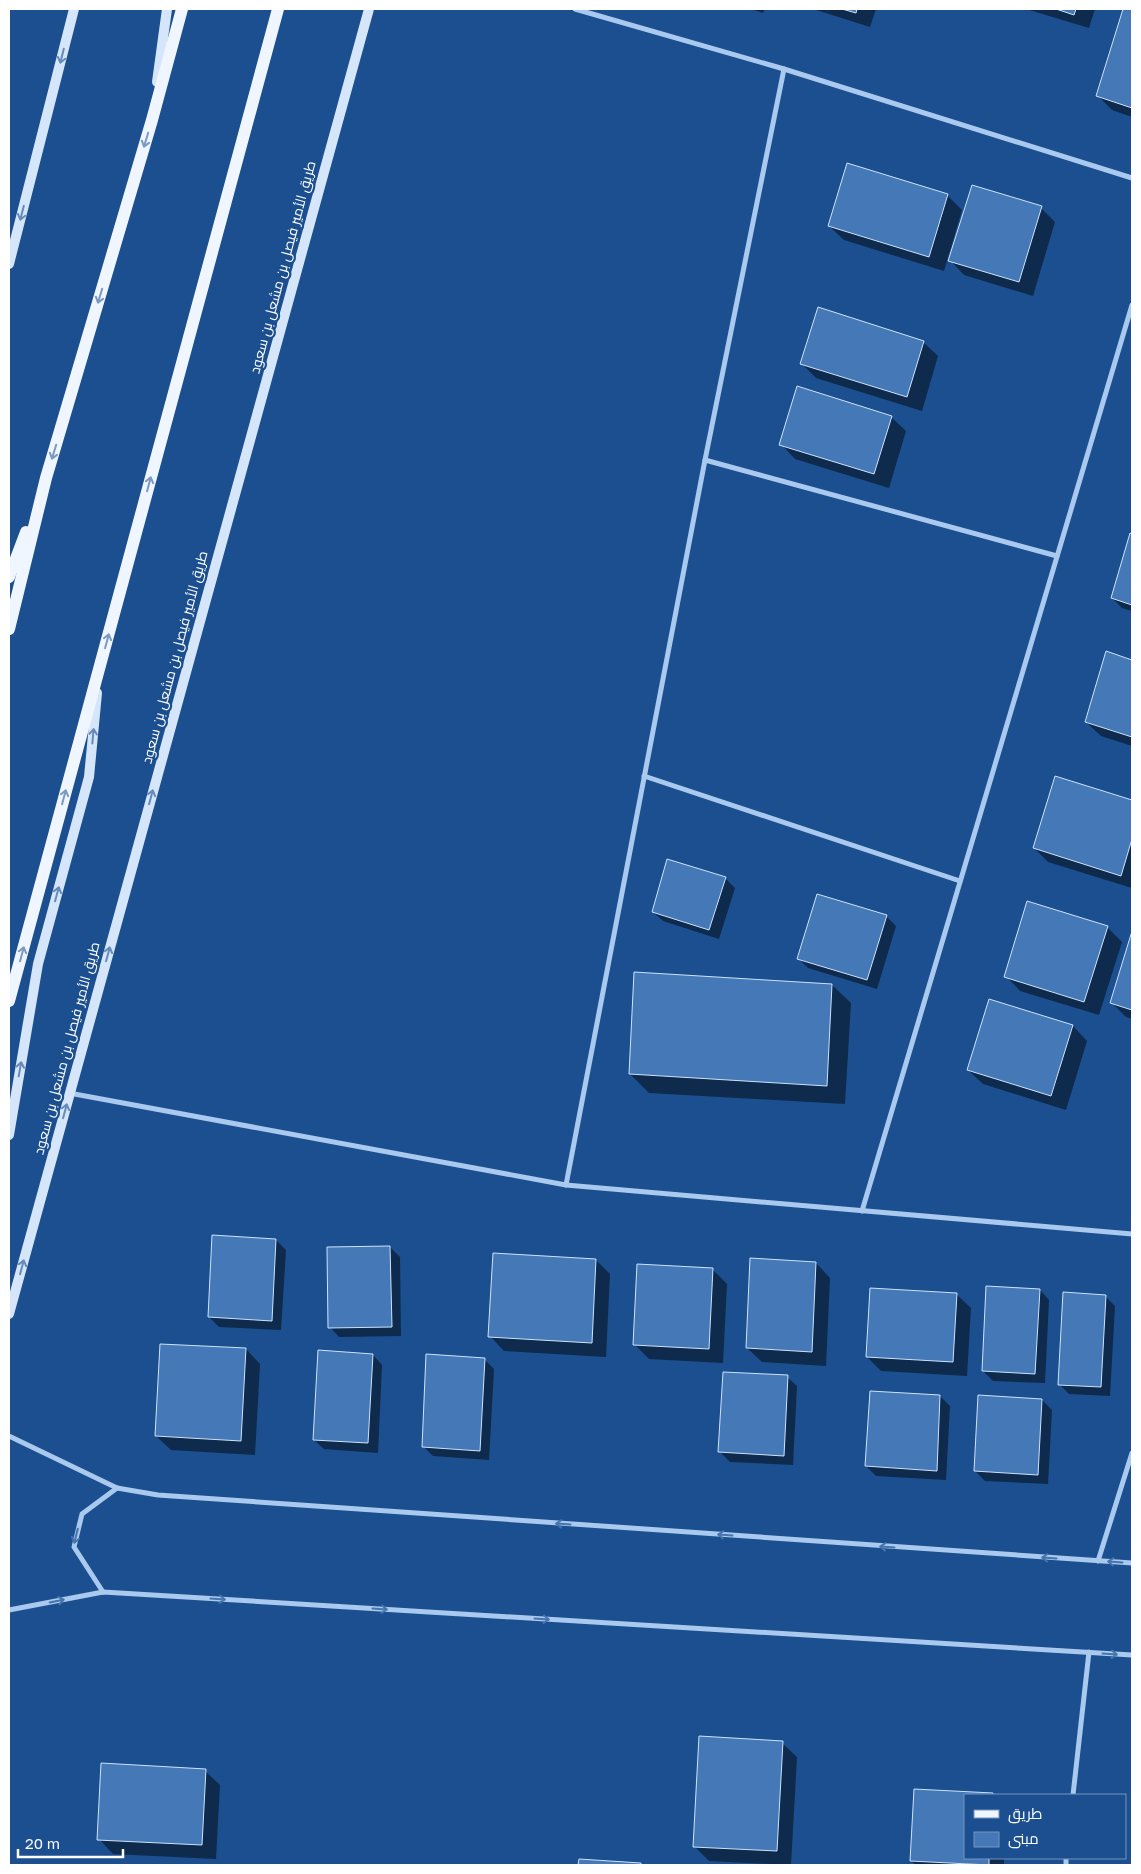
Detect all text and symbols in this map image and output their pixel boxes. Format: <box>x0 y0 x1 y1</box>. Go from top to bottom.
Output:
one-way arrow <box>57 47 66 63</box>
one-way arrow <box>141 132 151 148</box>
street label: طريق الأمير فيصل بن مشعل بن سعود <box>245 159 320 375</box>
one-way arrow <box>17 205 26 221</box>
one-way arrow <box>95 288 105 304</box>
one-way arrow <box>48 443 58 459</box>
one-way arrow <box>145 476 155 492</box>
street label: طريق الأمير فيصل بن مشعل بن سعود <box>137 549 212 765</box>
one-way arrow <box>102 633 112 649</box>
one-way arrow <box>88 728 98 744</box>
one-way arrow <box>60 790 69 806</box>
one-way arrow <box>147 790 156 806</box>
one-way arrow <box>53 886 62 902</box>
street label: طريق الأمير فيصل بن مشعل بن سعود <box>29 940 104 1156</box>
one-way arrow <box>104 946 113 962</box>
one-way arrow <box>17 947 27 963</box>
one-way arrow <box>15 1062 25 1078</box>
one-way arrow <box>60 1103 70 1119</box>
one-way arrow <box>17 1260 27 1276</box>
one-way arrow <box>555 1519 571 1528</box>
one-way arrow <box>71 1527 81 1543</box>
one-way arrow <box>717 1531 733 1540</box>
one-way arrow <box>879 1542 895 1551</box>
one-way arrow <box>1041 1553 1057 1562</box>
one-way arrow <box>1107 1557 1123 1566</box>
one-way arrow <box>210 1594 226 1603</box>
one-way arrow <box>48 1595 64 1605</box>
one-way arrow <box>372 1604 388 1613</box>
one-way arrow <box>534 1614 550 1623</box>
one-way arrow <box>1102 1649 1118 1658</box>
legend <box>964 1794 1126 1859</box>
text: طريق <box>1008 1804 1042 1824</box>
scale bar <box>18 1826 122 1858</box>
text: مبنى <box>1008 1829 1039 1849</box>
text: 20 m <box>25 1834 60 1852</box>

